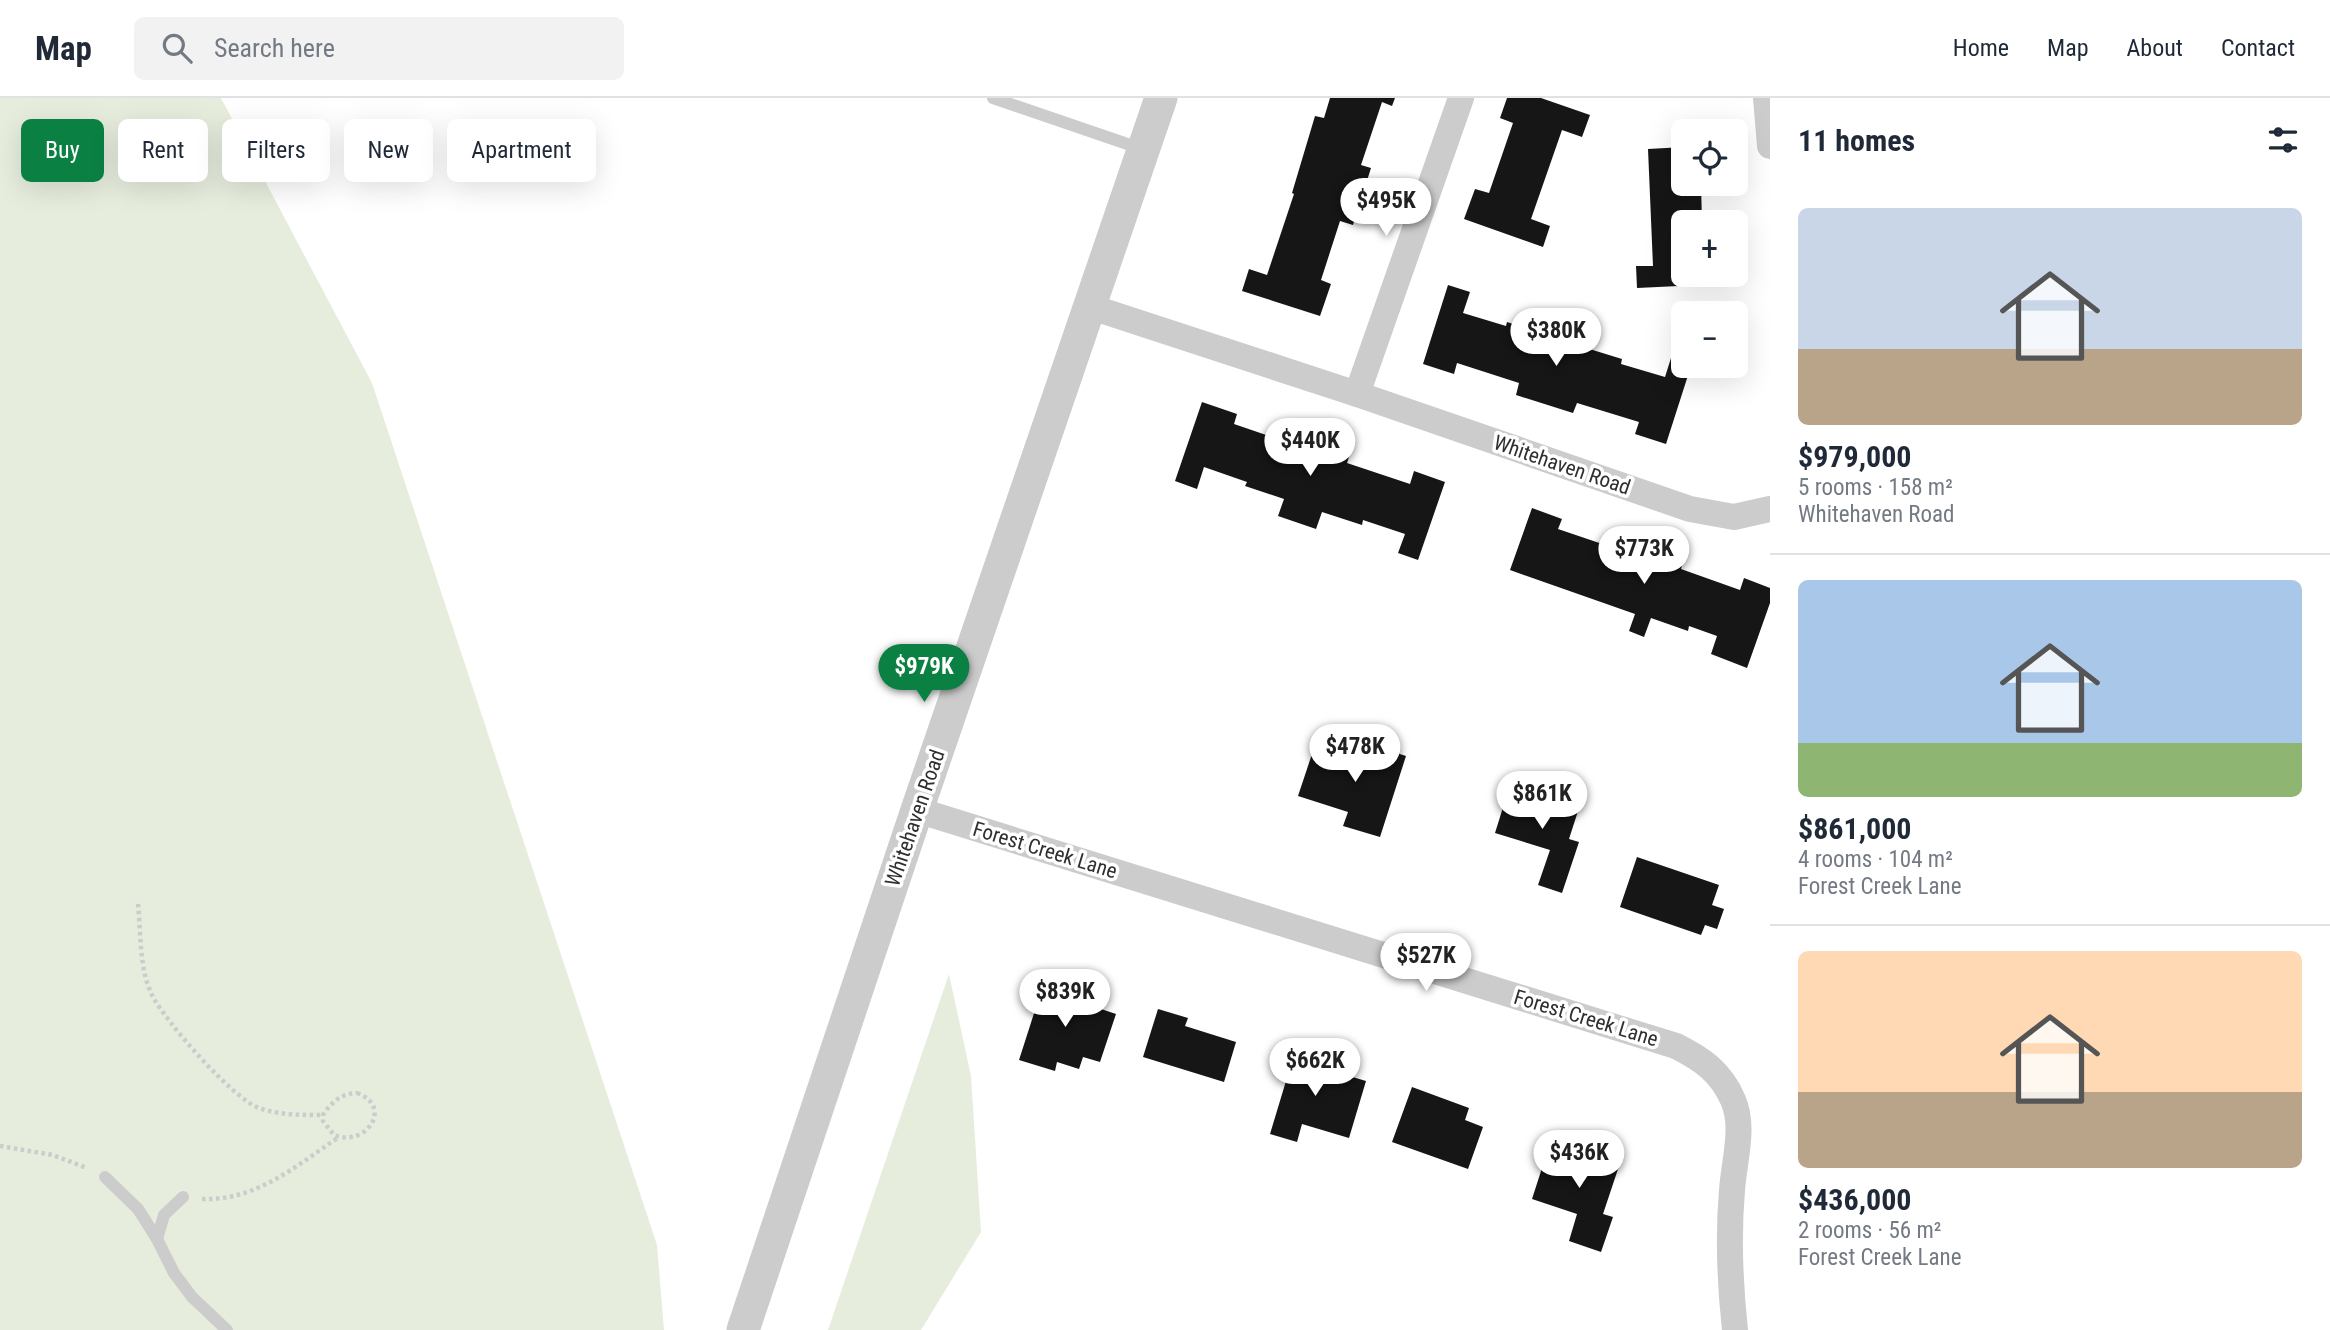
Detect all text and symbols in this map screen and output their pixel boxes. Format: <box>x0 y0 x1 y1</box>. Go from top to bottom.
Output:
search box <box>134 17 624 80</box>
text: Map <box>35 29 92 68</box>
icon: search <box>158 29 196 67</box>
text: Search here <box>214 33 335 63</box>
text: Home <box>1953 34 2009 62</box>
text: Map <box>2047 34 2089 62</box>
text: About <box>2127 34 2183 62</box>
text: Contact <box>2221 34 2295 62</box>
chip: Buy <box>21 119 104 182</box>
chip: Rent <box>118 119 208 182</box>
chip: Filters <box>222 119 330 182</box>
chip: New <box>344 119 433 182</box>
chip: Apartment <box>447 119 596 182</box>
map controls <box>1671 119 1748 378</box>
button: locate <box>1671 119 1748 196</box>
icon: filters <box>2264 121 2302 159</box>
text: 11 homes <box>1798 123 1915 158</box>
pin: $495K <box>1337 178 1435 238</box>
text: $495K <box>1356 187 1416 214</box>
button: + <box>1671 210 1748 287</box>
icon: home <box>1987 253 2113 379</box>
button: − <box>1671 301 1748 378</box>
pin: $380K <box>1507 308 1605 368</box>
text: $380K <box>1526 317 1586 344</box>
pin: $440K <box>1261 418 1359 478</box>
text: $440K <box>1280 427 1340 454</box>
street label: Whitehaven Road <box>1491 430 1633 500</box>
text: $979,000 <box>1798 439 1911 474</box>
text: 5 rooms · 158 m² <box>1798 474 1953 501</box>
text: Whitehaven Road <box>1798 501 1955 528</box>
pin: $773K <box>1595 526 1693 586</box>
text: $773K <box>1614 535 1674 562</box>
icon: home <box>1987 625 2113 751</box>
pin: $979K <box>875 644 973 704</box>
text: $979K <box>894 653 954 680</box>
pin: $478K <box>1306 724 1404 784</box>
text: $478K <box>1325 733 1385 760</box>
street label: Whitehaven Road <box>880 747 950 889</box>
pin: $861K <box>1493 772 1591 831</box>
text: $861K <box>1512 780 1572 807</box>
text: $861,000 <box>1798 811 1911 846</box>
street label: Forest Creek Lane <box>970 817 1120 883</box>
text: 4 rooms · 104 m² <box>1798 846 1953 873</box>
text: Forest Creek Lane <box>1798 873 1961 900</box>
pin: $527K <box>1377 934 1475 993</box>
text: $527K <box>1396 942 1456 969</box>
pin: $839K <box>1016 970 1114 1029</box>
text: $839K <box>1035 978 1095 1005</box>
street label: Forest Creek Lane <box>1511 985 1661 1051</box>
icon: home <box>1987 996 2113 1122</box>
pin: $662K <box>1266 1038 1364 1098</box>
text: $662K <box>1285 1047 1345 1074</box>
pin: $436K <box>1530 1130 1628 1190</box>
text: $436K <box>1549 1139 1609 1166</box>
text: $436,000 <box>1798 1182 1911 1217</box>
text: 2 rooms · 56 m² <box>1798 1217 1941 1244</box>
text: Forest Creek Lane <box>1798 1244 1961 1271</box>

